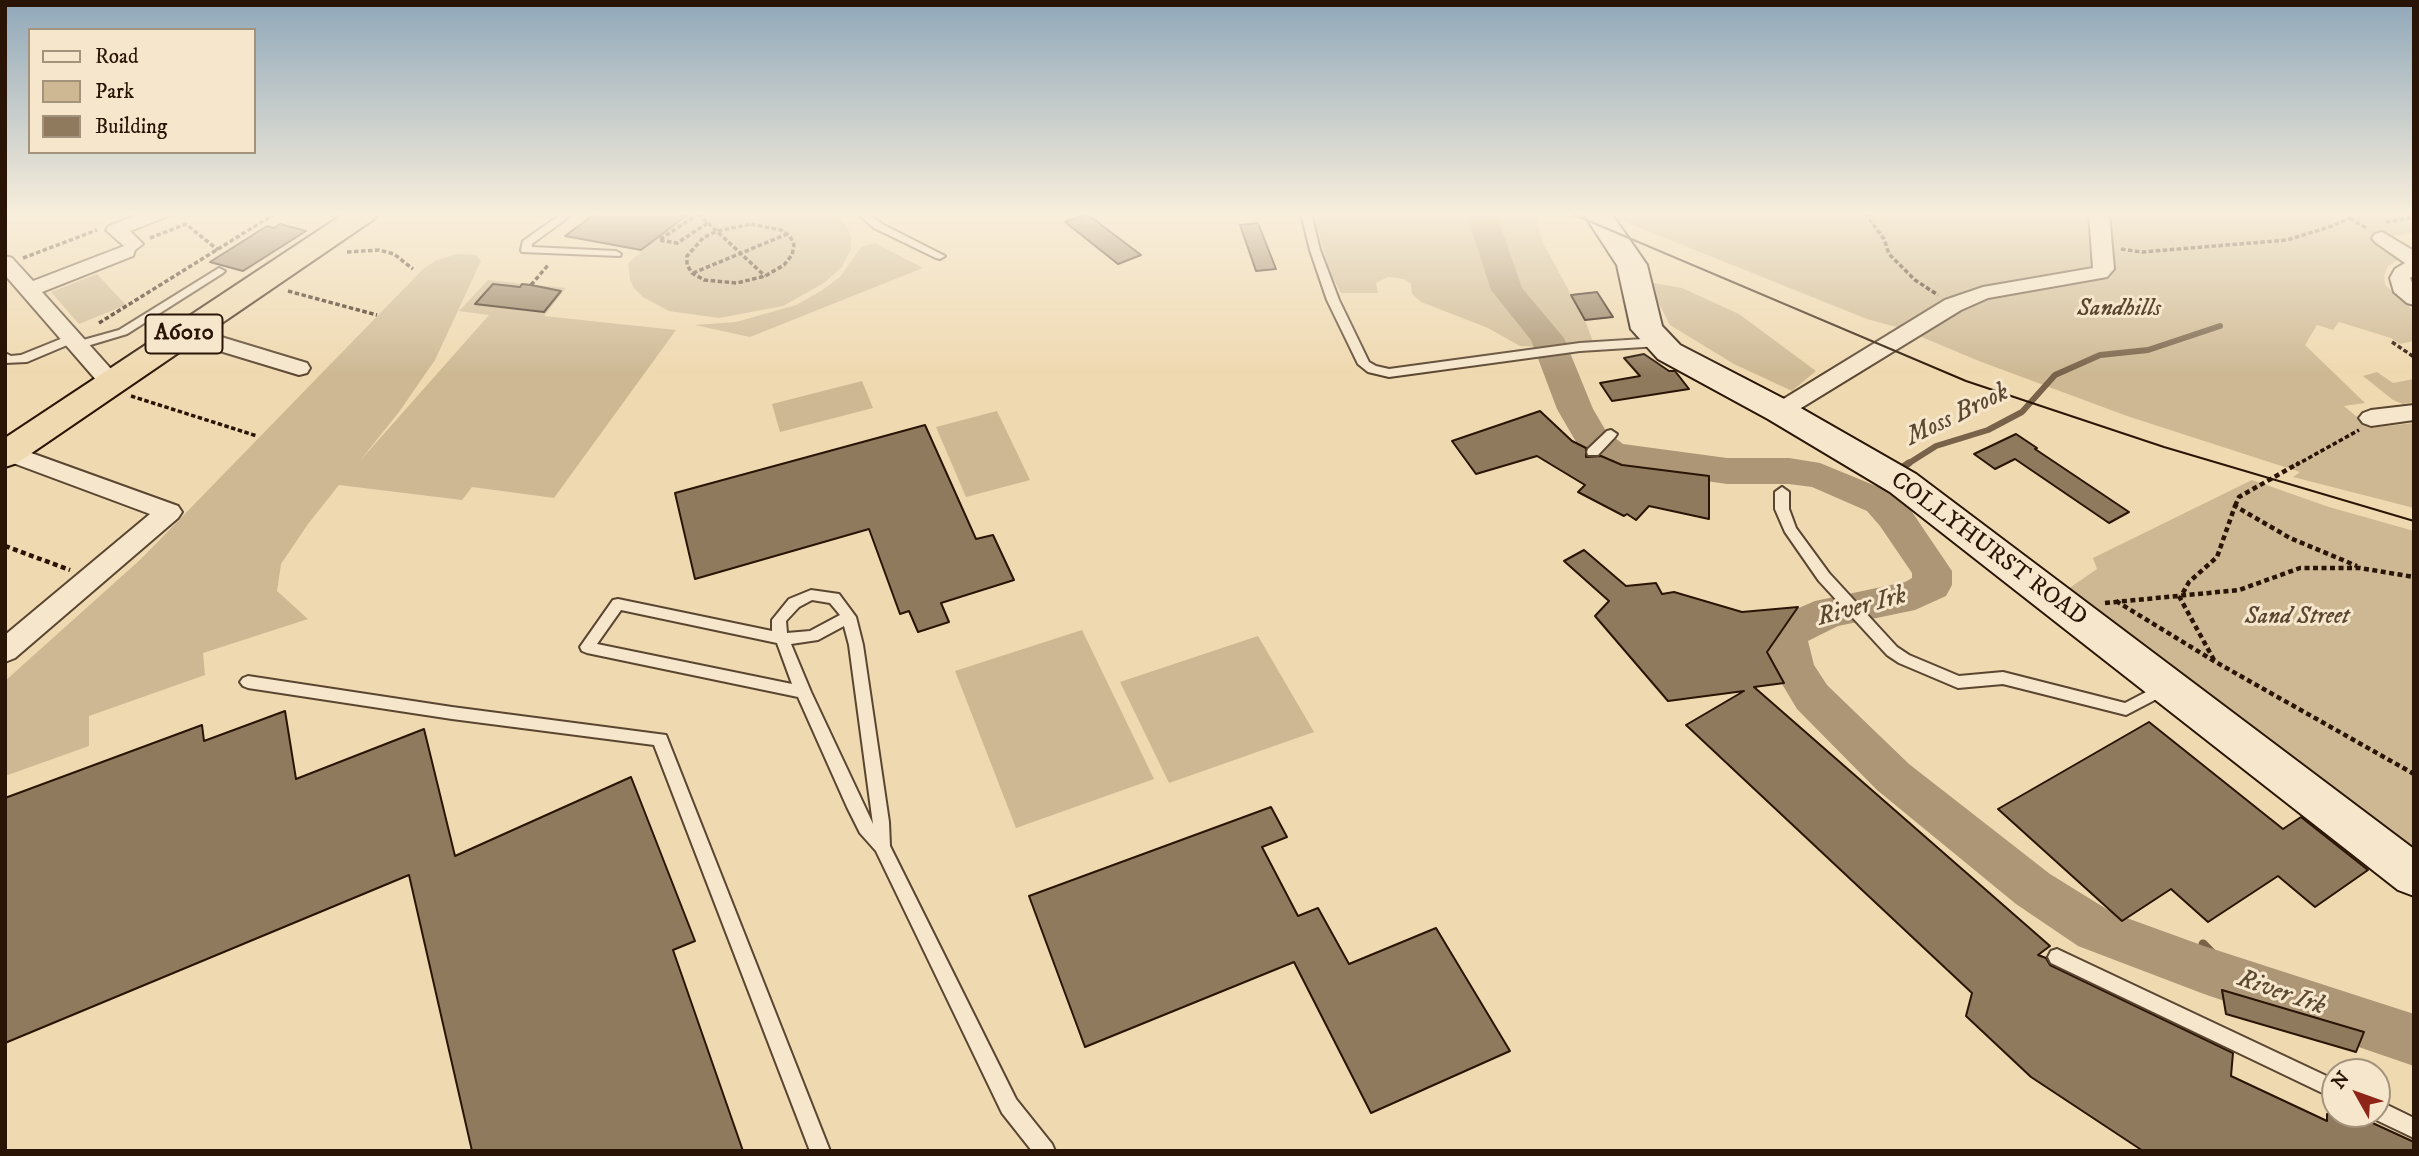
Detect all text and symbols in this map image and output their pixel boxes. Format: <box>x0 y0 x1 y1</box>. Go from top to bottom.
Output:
legend <box>28 28 256 154</box>
text: Road <box>95 44 139 70</box>
text: Park <box>95 79 134 105</box>
text: Building <box>95 114 167 140</box>
park label: Sandhills <box>2077 296 2161 324</box>
road number: A6010 <box>146 314 222 354</box>
water label: Moss Brook <box>1901 378 2015 454</box>
street label: COLLYHURST ROAD <box>1884 467 2092 633</box>
water label: River Irk <box>1814 581 1910 635</box>
park label: Sand Street <box>2245 604 2349 632</box>
water label: River Irk <box>2233 964 2329 1024</box>
north arrow <box>2321 1058 2391 1128</box>
text: N <box>2327 1067 2355 1094</box>

